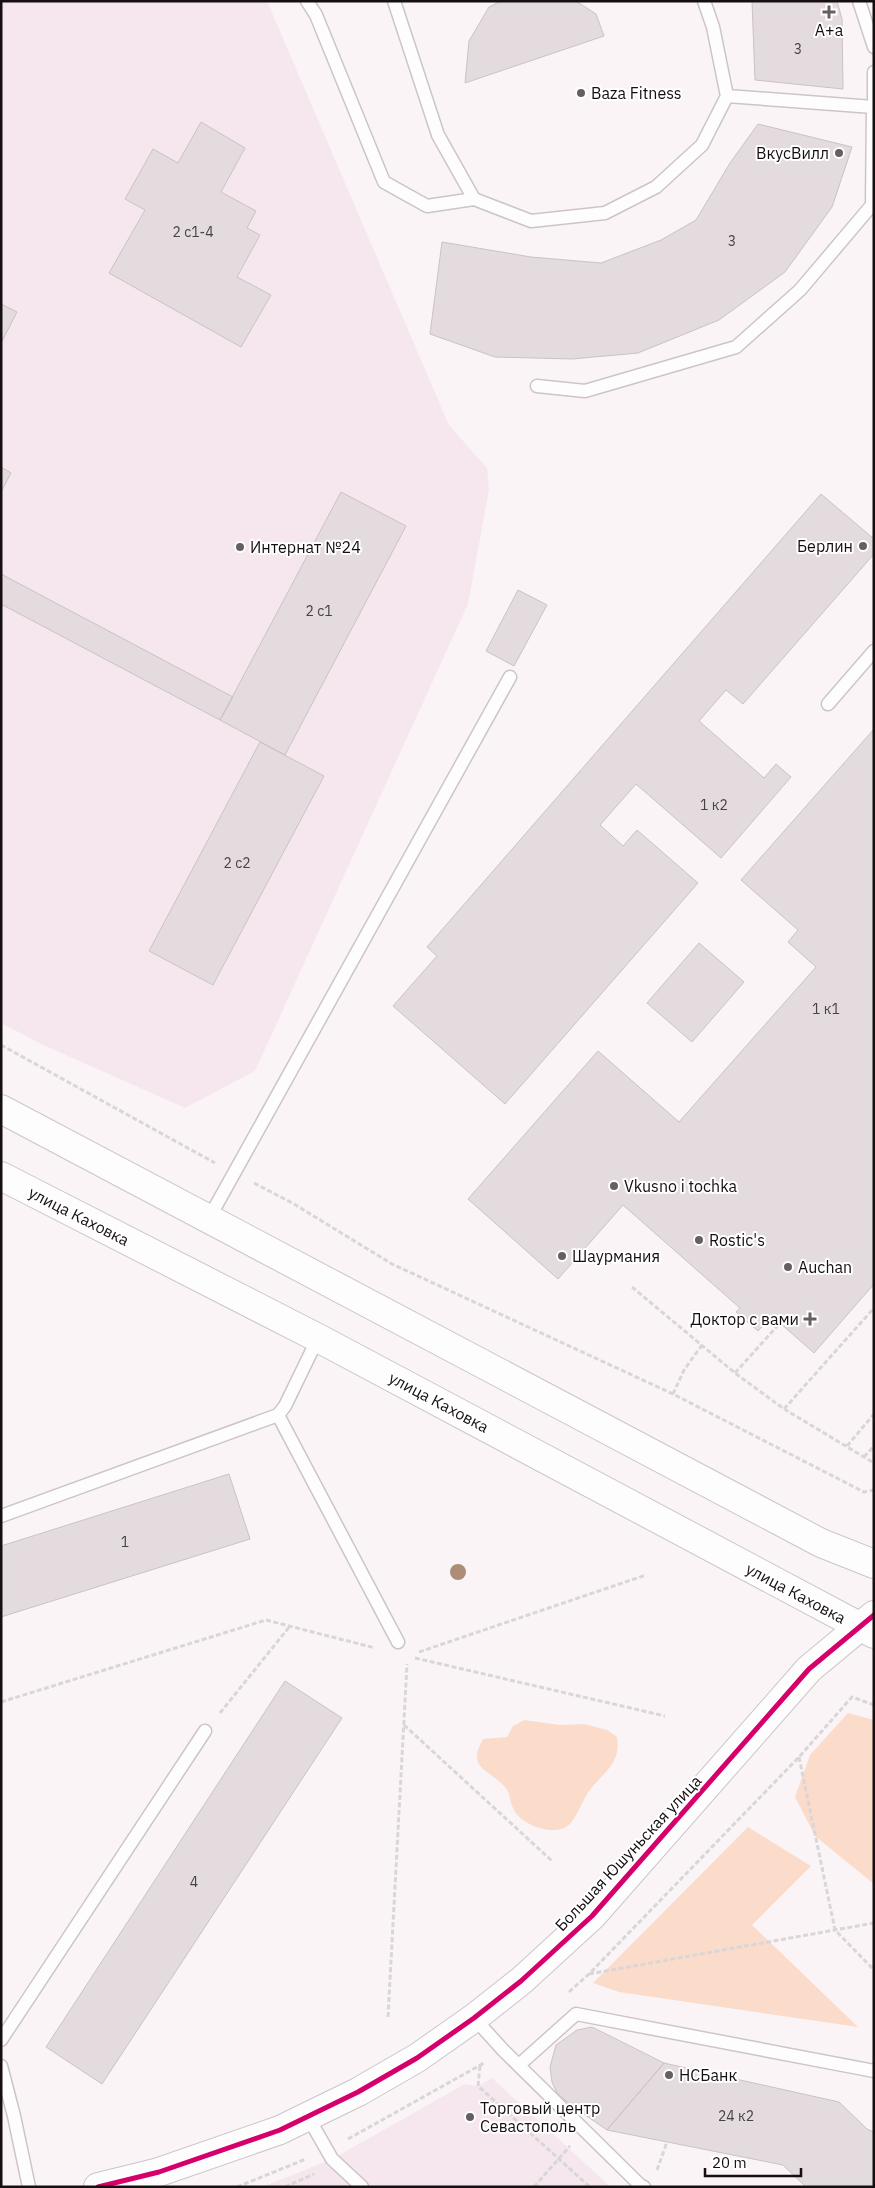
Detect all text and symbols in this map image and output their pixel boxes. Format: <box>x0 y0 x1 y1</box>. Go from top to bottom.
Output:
marker: А+а <box>823 6 835 18</box>
place label: А+а <box>815 20 844 40</box>
house number: 3 <box>794 40 802 58</box>
place label: Baza Fitness <box>591 83 682 103</box>
marker: Baza Fitness <box>575 87 587 99</box>
place label: ВкусВилл <box>756 143 829 163</box>
marker: ВкусВилл <box>833 147 845 159</box>
house number: 2 с1-4 <box>172 223 214 241</box>
house number: 3 <box>728 232 736 250</box>
place label: Берлин <box>797 536 853 556</box>
place label: Интернат №24 <box>250 537 361 557</box>
marker: Берлин <box>857 540 869 552</box>
marker: Интернат №24 <box>234 541 246 553</box>
house number: 2 с1 <box>305 602 333 620</box>
house number: 1 к2 <box>700 796 728 814</box>
house number: 2 с2 <box>223 854 251 872</box>
house number: 1 к1 <box>812 1000 840 1018</box>
place label: Vkusno i tochka <box>624 1176 737 1196</box>
marker: Vkusno i tochka <box>608 1180 620 1192</box>
street label: улица Каховка <box>25 1182 133 1250</box>
place label: Rostic's <box>709 1230 765 1250</box>
marker: Rostic's <box>693 1234 705 1246</box>
place label: Шаурмания <box>572 1246 660 1266</box>
marker: Шаурмания <box>556 1250 568 1262</box>
place label: Auchan <box>798 1257 852 1277</box>
marker: Auchan <box>782 1261 794 1273</box>
place label: Доктор с вами <box>691 1309 799 1329</box>
marker: Доктор с вами <box>803 1312 817 1326</box>
street label: улица Каховка <box>386 1367 493 1437</box>
house number: 1 <box>121 1533 129 1551</box>
street label: улица Каховка <box>743 1558 850 1628</box>
street label: Большая Юшуньская улица <box>551 1771 706 1935</box>
house number: 4 <box>190 1873 198 1891</box>
place label: НСБанк <box>679 2065 737 2085</box>
marker: НСБанк <box>663 2069 675 2081</box>
place label: Торговый центр Севастополь <box>480 2098 600 2136</box>
house number: 24 к2 <box>718 2107 754 2125</box>
marker: Торговый центр Севастополь <box>464 2111 476 2123</box>
scale bar <box>705 2146 801 2178</box>
text: 20 m <box>712 2153 747 2172</box>

